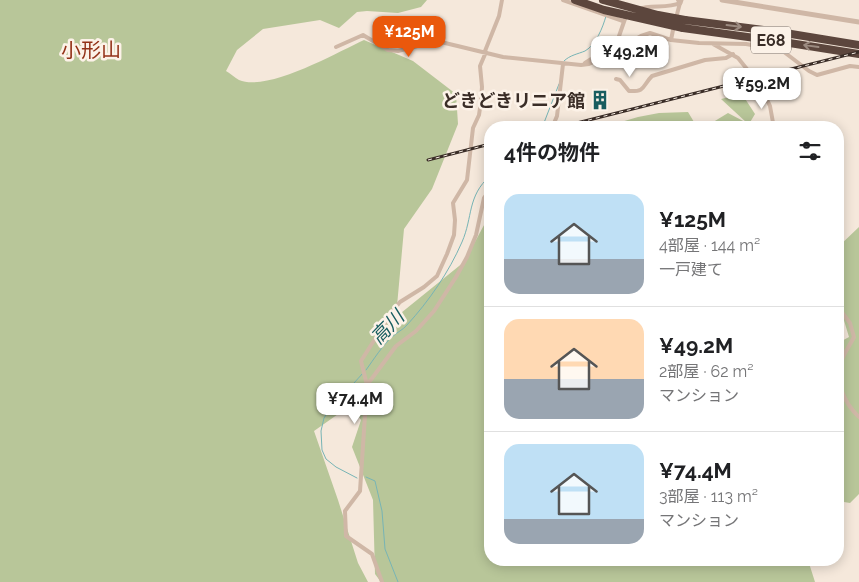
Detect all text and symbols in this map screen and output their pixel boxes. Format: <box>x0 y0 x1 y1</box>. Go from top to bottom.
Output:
pin: ¥125M <box>374 15 444 58</box>
one-way arrow <box>725 21 741 31</box>
text: ¥125M <box>383 22 435 41</box>
road number: E68 <box>751 26 791 54</box>
pin: ¥49.2M <box>589 36 671 78</box>
district label: 小形山 <box>61 38 121 62</box>
one-way arrow <box>803 40 819 50</box>
text: ¥49.2M <box>602 42 658 61</box>
pin: ¥59.2M <box>721 68 803 110</box>
text: ¥59.2M <box>734 74 790 93</box>
building icon: どきどきリニア館 <box>589 89 611 111</box>
place label: どきどきリニア館 <box>442 90 585 111</box>
icon: filters <box>796 137 824 165</box>
text: 4件の物件 <box>504 140 600 165</box>
text: ¥125M <box>659 207 726 232</box>
icon: home <box>544 214 604 274</box>
text: 4部屋 · 144 m² <box>659 236 760 255</box>
text: 一戸建て <box>659 260 723 279</box>
water label: 高川 <box>366 304 409 348</box>
text: ¥49.2M <box>659 333 733 358</box>
icon: home <box>544 339 604 399</box>
text: 2部屋 · 62 m² <box>659 362 754 381</box>
pin: ¥74.4M <box>314 382 396 425</box>
text: マンション <box>659 386 739 405</box>
text: ¥74.4M <box>327 389 383 408</box>
text: ¥74.4M <box>659 458 732 483</box>
icon: home <box>544 464 604 524</box>
text: 3部屋 · 113 m² <box>659 487 758 506</box>
text: マンション <box>659 511 739 530</box>

